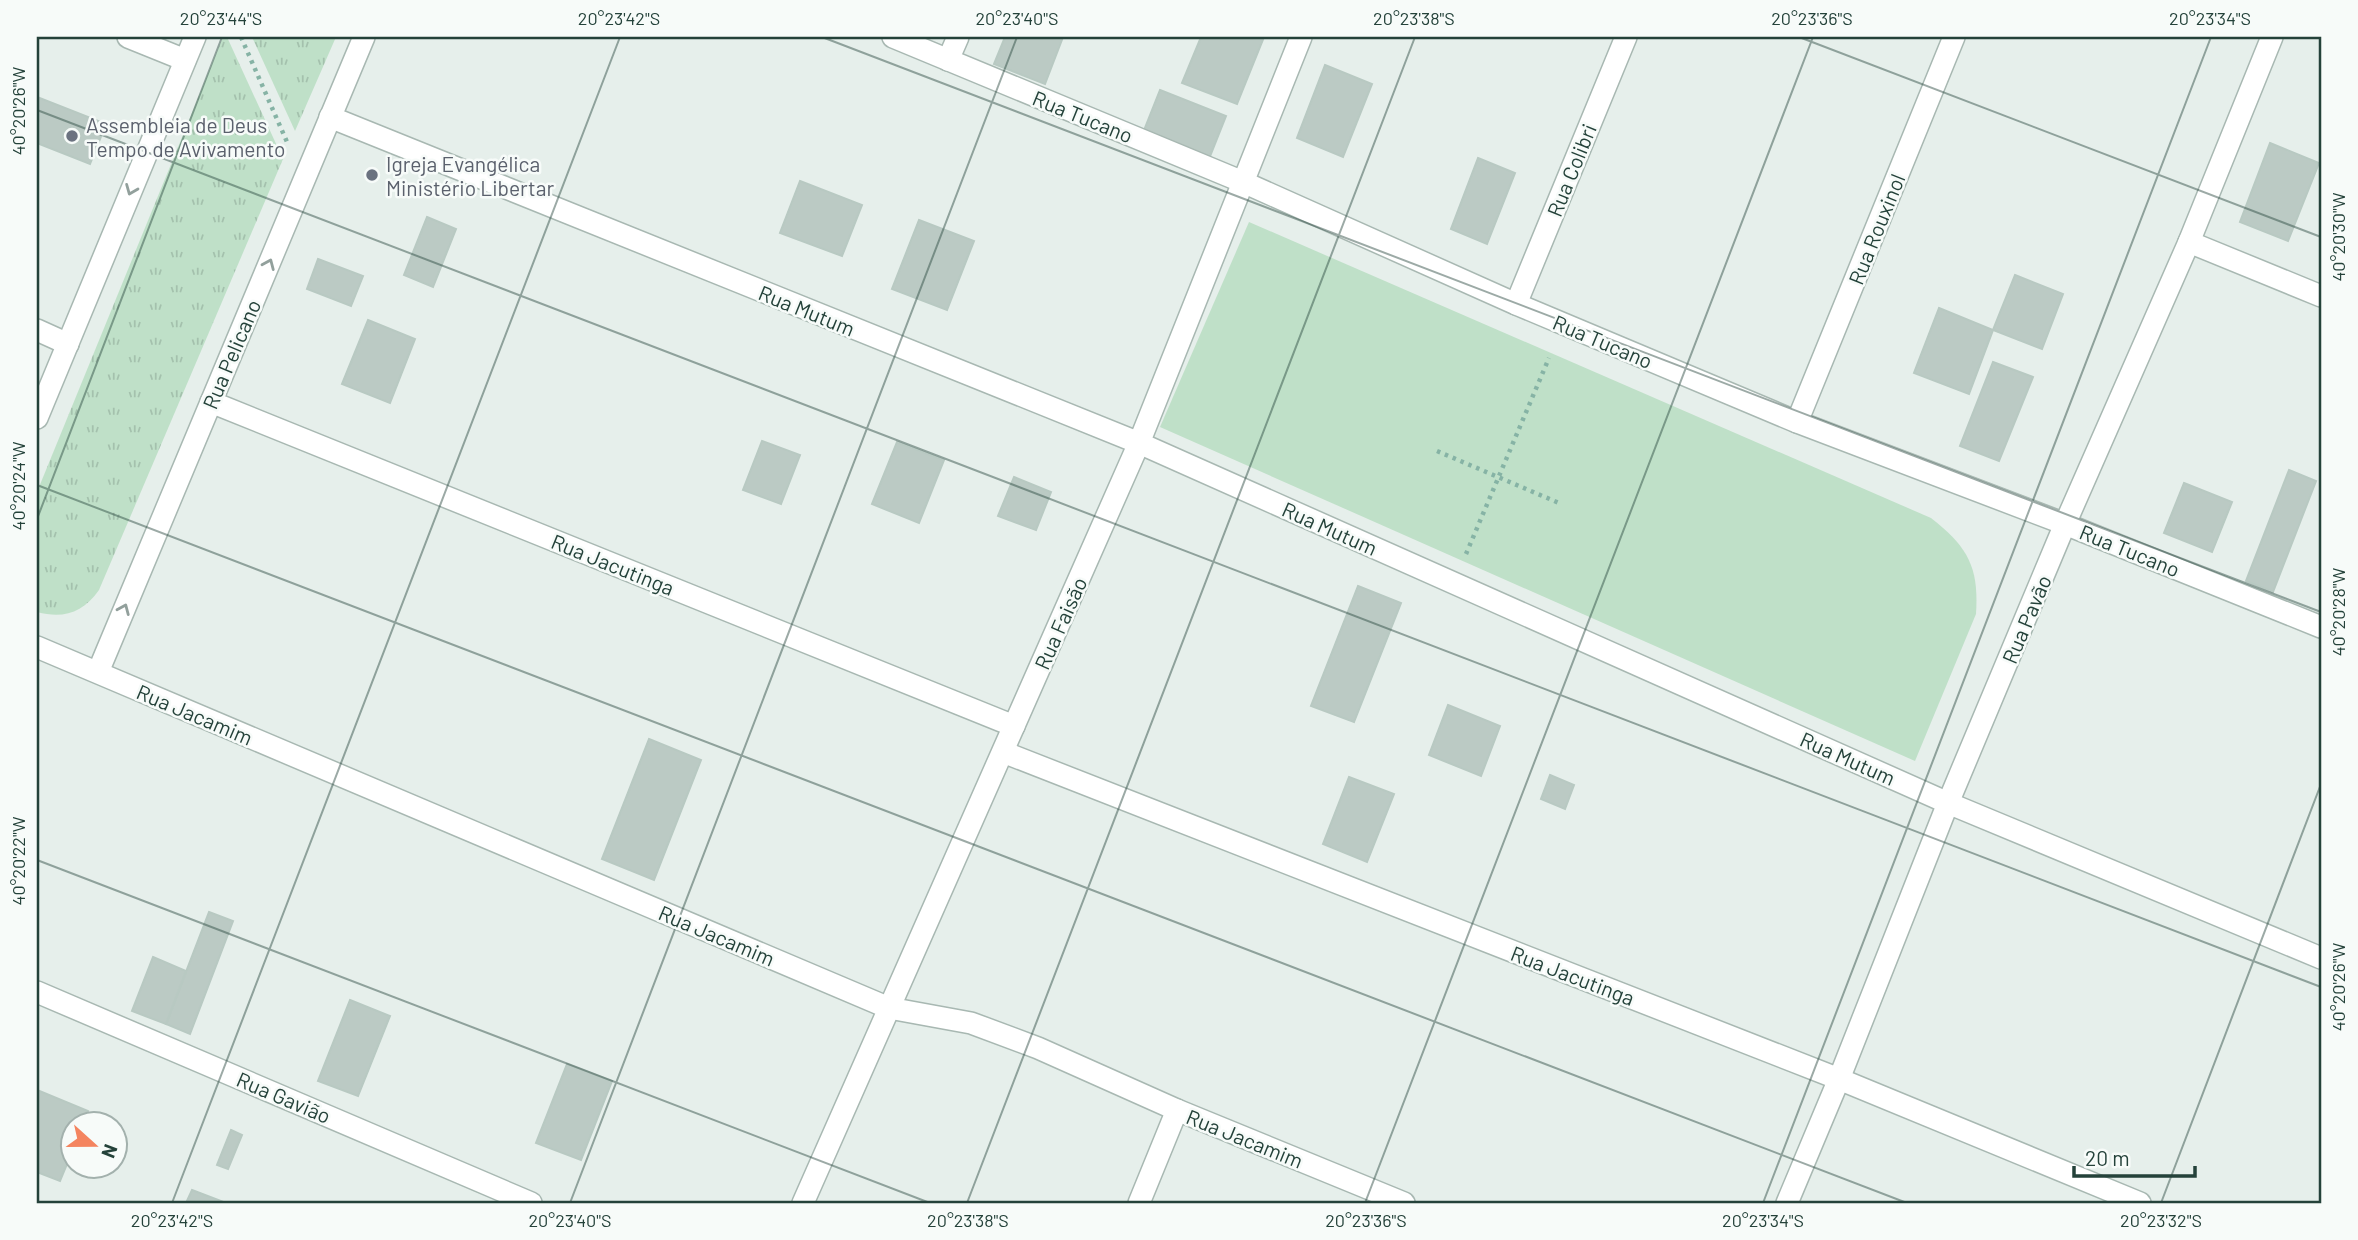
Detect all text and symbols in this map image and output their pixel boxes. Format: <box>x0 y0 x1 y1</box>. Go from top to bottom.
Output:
text: 20°23'44"S <box>180 7 262 29</box>
text: 20°23'42"S <box>578 7 660 29</box>
text: 20°23'40"S <box>975 7 1059 29</box>
text: 20°23'38"S <box>1373 7 1455 29</box>
text: 20°23'36"S <box>1771 7 1853 29</box>
text: 20°23'34"S <box>2169 7 2251 29</box>
text: 40°20'26"W <box>7 67 29 155</box>
street label: Rua Tucano <box>1029 85 1137 147</box>
place label: Assembleia de Deus Tempo de Avivamento <box>86 112 285 161</box>
street label: Rua Colibri <box>1541 120 1601 220</box>
marker: Assembleia de Deus Tempo de Avivamento <box>64 128 80 144</box>
place label: Igreja Evangélica Ministério Libertar <box>386 151 554 200</box>
marker: Igreja Evangélica Ministério Libertar <box>364 167 380 183</box>
street label: Rua Rouxinol <box>1842 170 1910 288</box>
one-way arrow <box>126 184 140 196</box>
text: 40°20'30"W <box>2327 192 2349 282</box>
one-way arrow <box>260 259 274 271</box>
street label: Rua Mutum <box>755 279 859 341</box>
street label: Rua Pelicano <box>197 295 265 413</box>
street label: Rua Tucano <box>1550 309 1656 373</box>
text: 40°20'24"W <box>7 441 29 530</box>
street label: Rua Mutum <box>1279 496 1381 560</box>
street label: Rua Tucano <box>2076 519 2184 581</box>
street label: Rua Jacutinga <box>548 528 678 600</box>
text: 40°20'28"W <box>2327 567 2349 656</box>
street label: Rua Pavão <box>1996 571 2056 667</box>
street label: Rua Faisão <box>1029 573 1091 673</box>
one-way arrow <box>116 604 130 617</box>
street label: Rua Jacamim <box>133 678 257 750</box>
street label: Rua Mutum <box>1797 726 1899 790</box>
text: 40°20'22"W <box>7 816 29 905</box>
street label: Rua Jacamim <box>655 899 779 971</box>
street label: Rua Jacutinga <box>1508 940 1638 1010</box>
text: 40°20'26"W <box>2327 943 2349 1031</box>
street label: Rua Gavião <box>233 1066 335 1128</box>
street label: Rua Jacamim <box>1183 1103 1307 1173</box>
north arrow <box>60 1110 130 1180</box>
scale bar <box>2074 1135 2195 1179</box>
text: N <box>97 1141 123 1161</box>
text: 20 m <box>2085 1145 2130 1170</box>
text: 20°23'42"S <box>131 1209 213 1231</box>
text: 20°23'40"S <box>528 1209 612 1231</box>
text: 20°23'38"S <box>927 1209 1009 1231</box>
text: 20°23'36"S <box>1325 1209 1407 1231</box>
text: 20°23'34"S <box>1722 1209 1804 1231</box>
text: 20°23'32"S <box>2120 1209 2202 1231</box>

